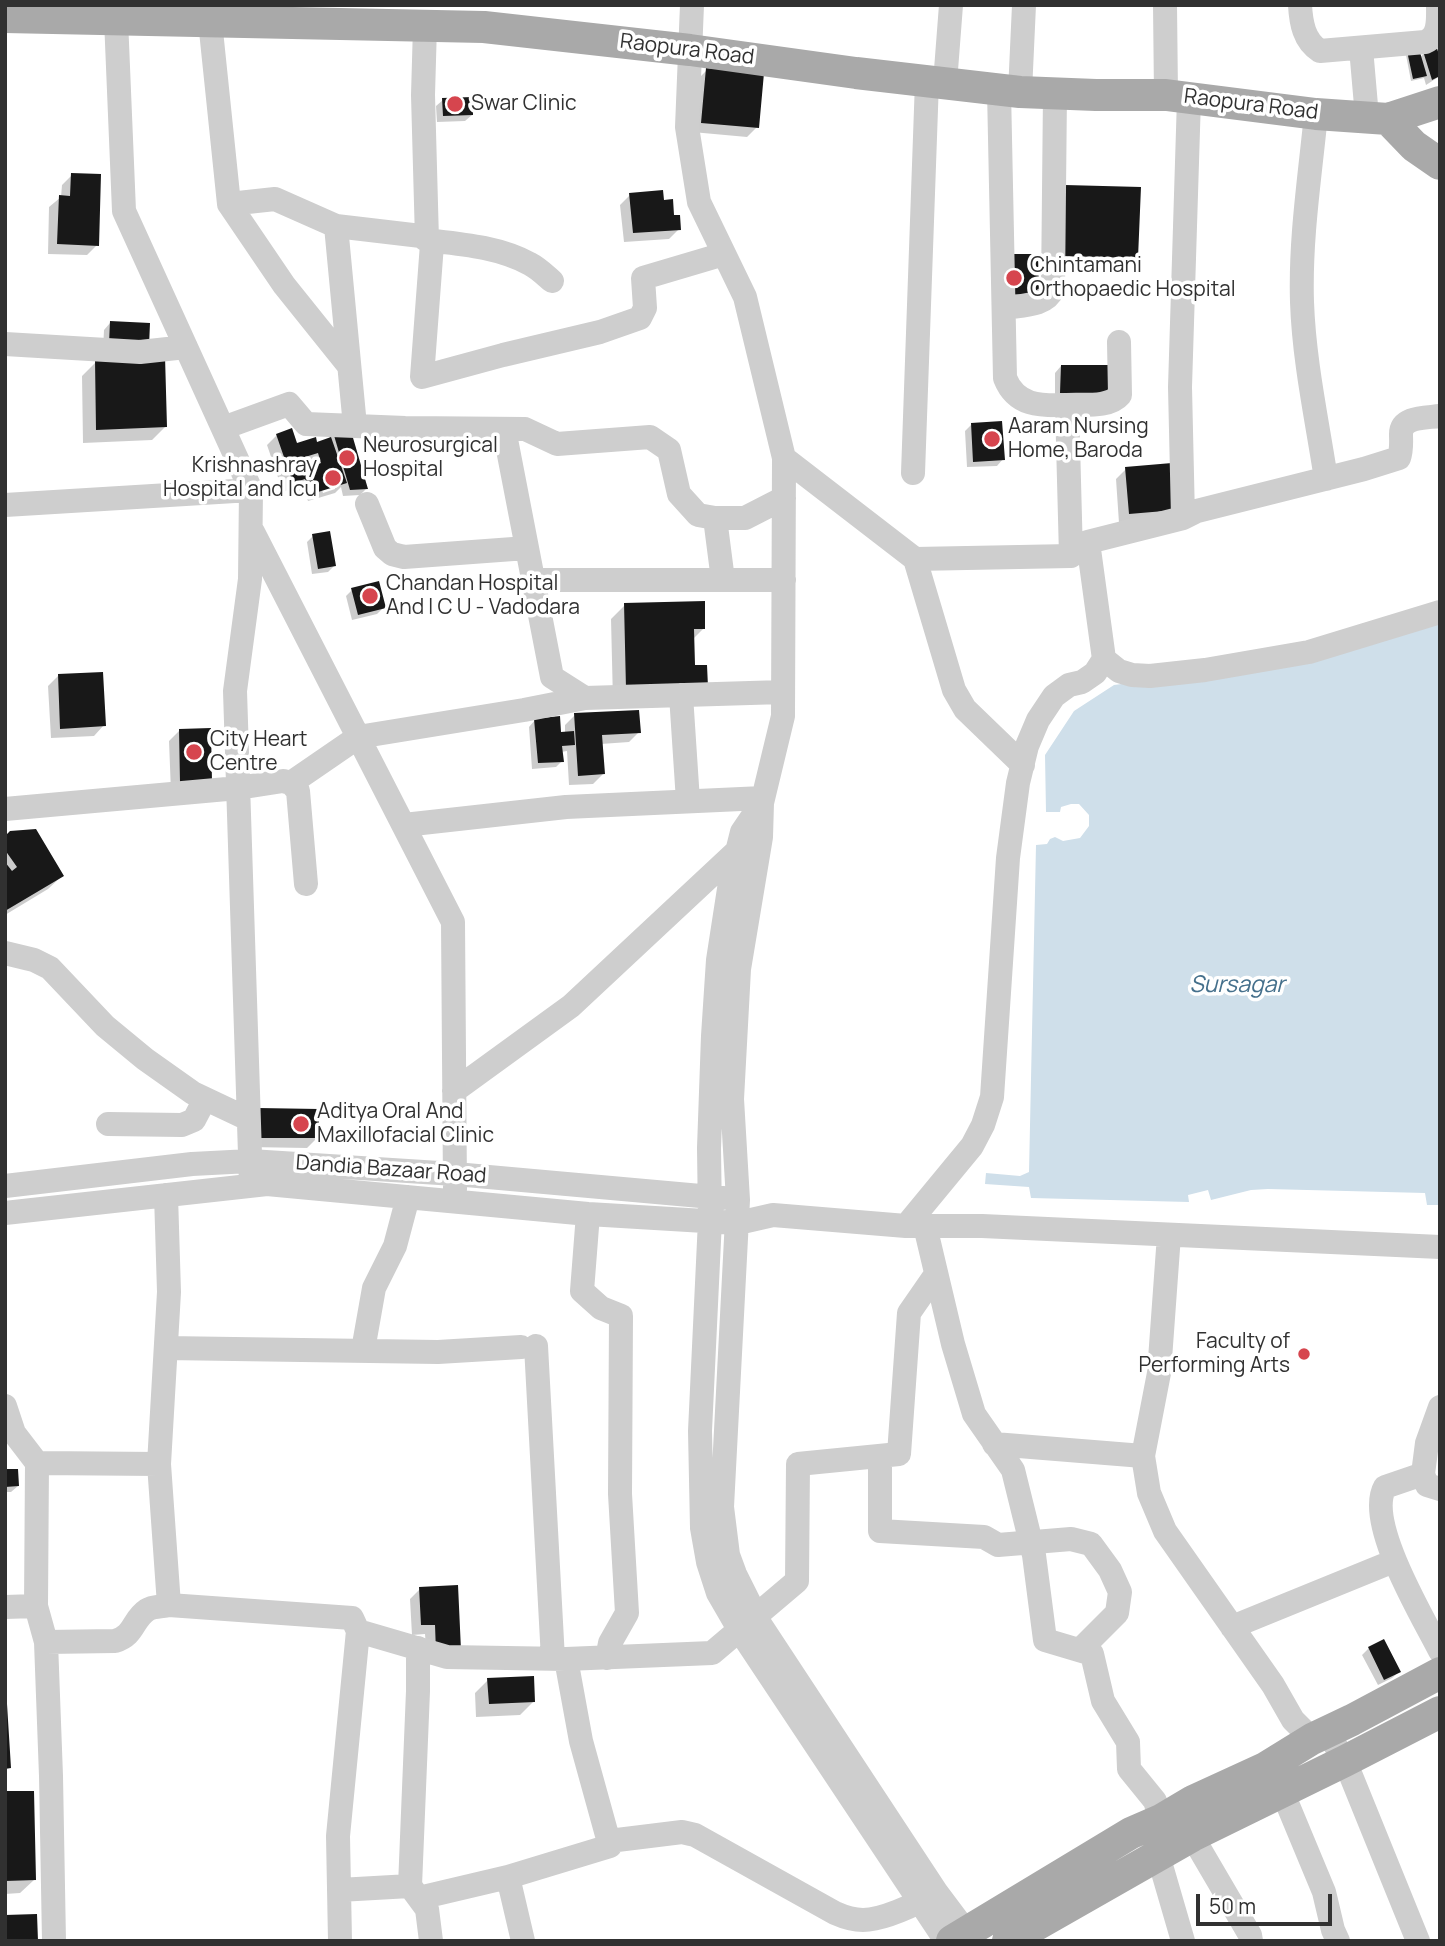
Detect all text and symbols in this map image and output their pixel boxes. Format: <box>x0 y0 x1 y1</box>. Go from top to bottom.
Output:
street label: Raopura Road <box>618 29 756 71</box>
street label: Raopura Road <box>1182 84 1320 126</box>
place label: Swar Clinic <box>471 91 577 117</box>
marker: Swar Clinic <box>445 94 465 114</box>
place label: Chintamani Orthopaedic Hospital <box>1030 253 1236 303</box>
marker: Chintamani Orthopaedic Hospital <box>1004 268 1024 288</box>
place label: Aaram Nursing Home, Baroda <box>1008 414 1149 464</box>
marker: Aaram Nursing Home, Baroda <box>982 429 1002 449</box>
place label: Neurosurgical Hospital <box>363 433 498 483</box>
marker: Neurosurgical Hospital <box>337 448 357 468</box>
place label: Krishnashray Hospital and Icu <box>163 453 317 503</box>
marker: Krishnashray Hospital and Icu <box>323 468 343 488</box>
place label: Chandan Hospital And I C U - Vadodara <box>386 571 580 621</box>
marker: Chandan Hospital And I C U - Vadodara <box>360 586 380 606</box>
place label: City Heart Centre <box>210 727 307 777</box>
marker: City Heart Centre <box>184 742 204 762</box>
water label: Sursagar <box>1189 972 1285 1000</box>
place label: Aditya Oral And Maxillofacial Clinic <box>317 1099 494 1149</box>
marker: Aditya Oral And Maxillofacial Clinic <box>291 1114 311 1134</box>
street label: Dandia Bazaar Road <box>295 1151 487 1189</box>
place label: Faculty of Performing Arts <box>1138 1329 1290 1379</box>
marker: Faculty of Performing Arts <box>1296 1346 1312 1362</box>
scale bar <box>1200 1880 1336 1924</box>
text: 50 m <box>1209 1892 1256 1920</box>

